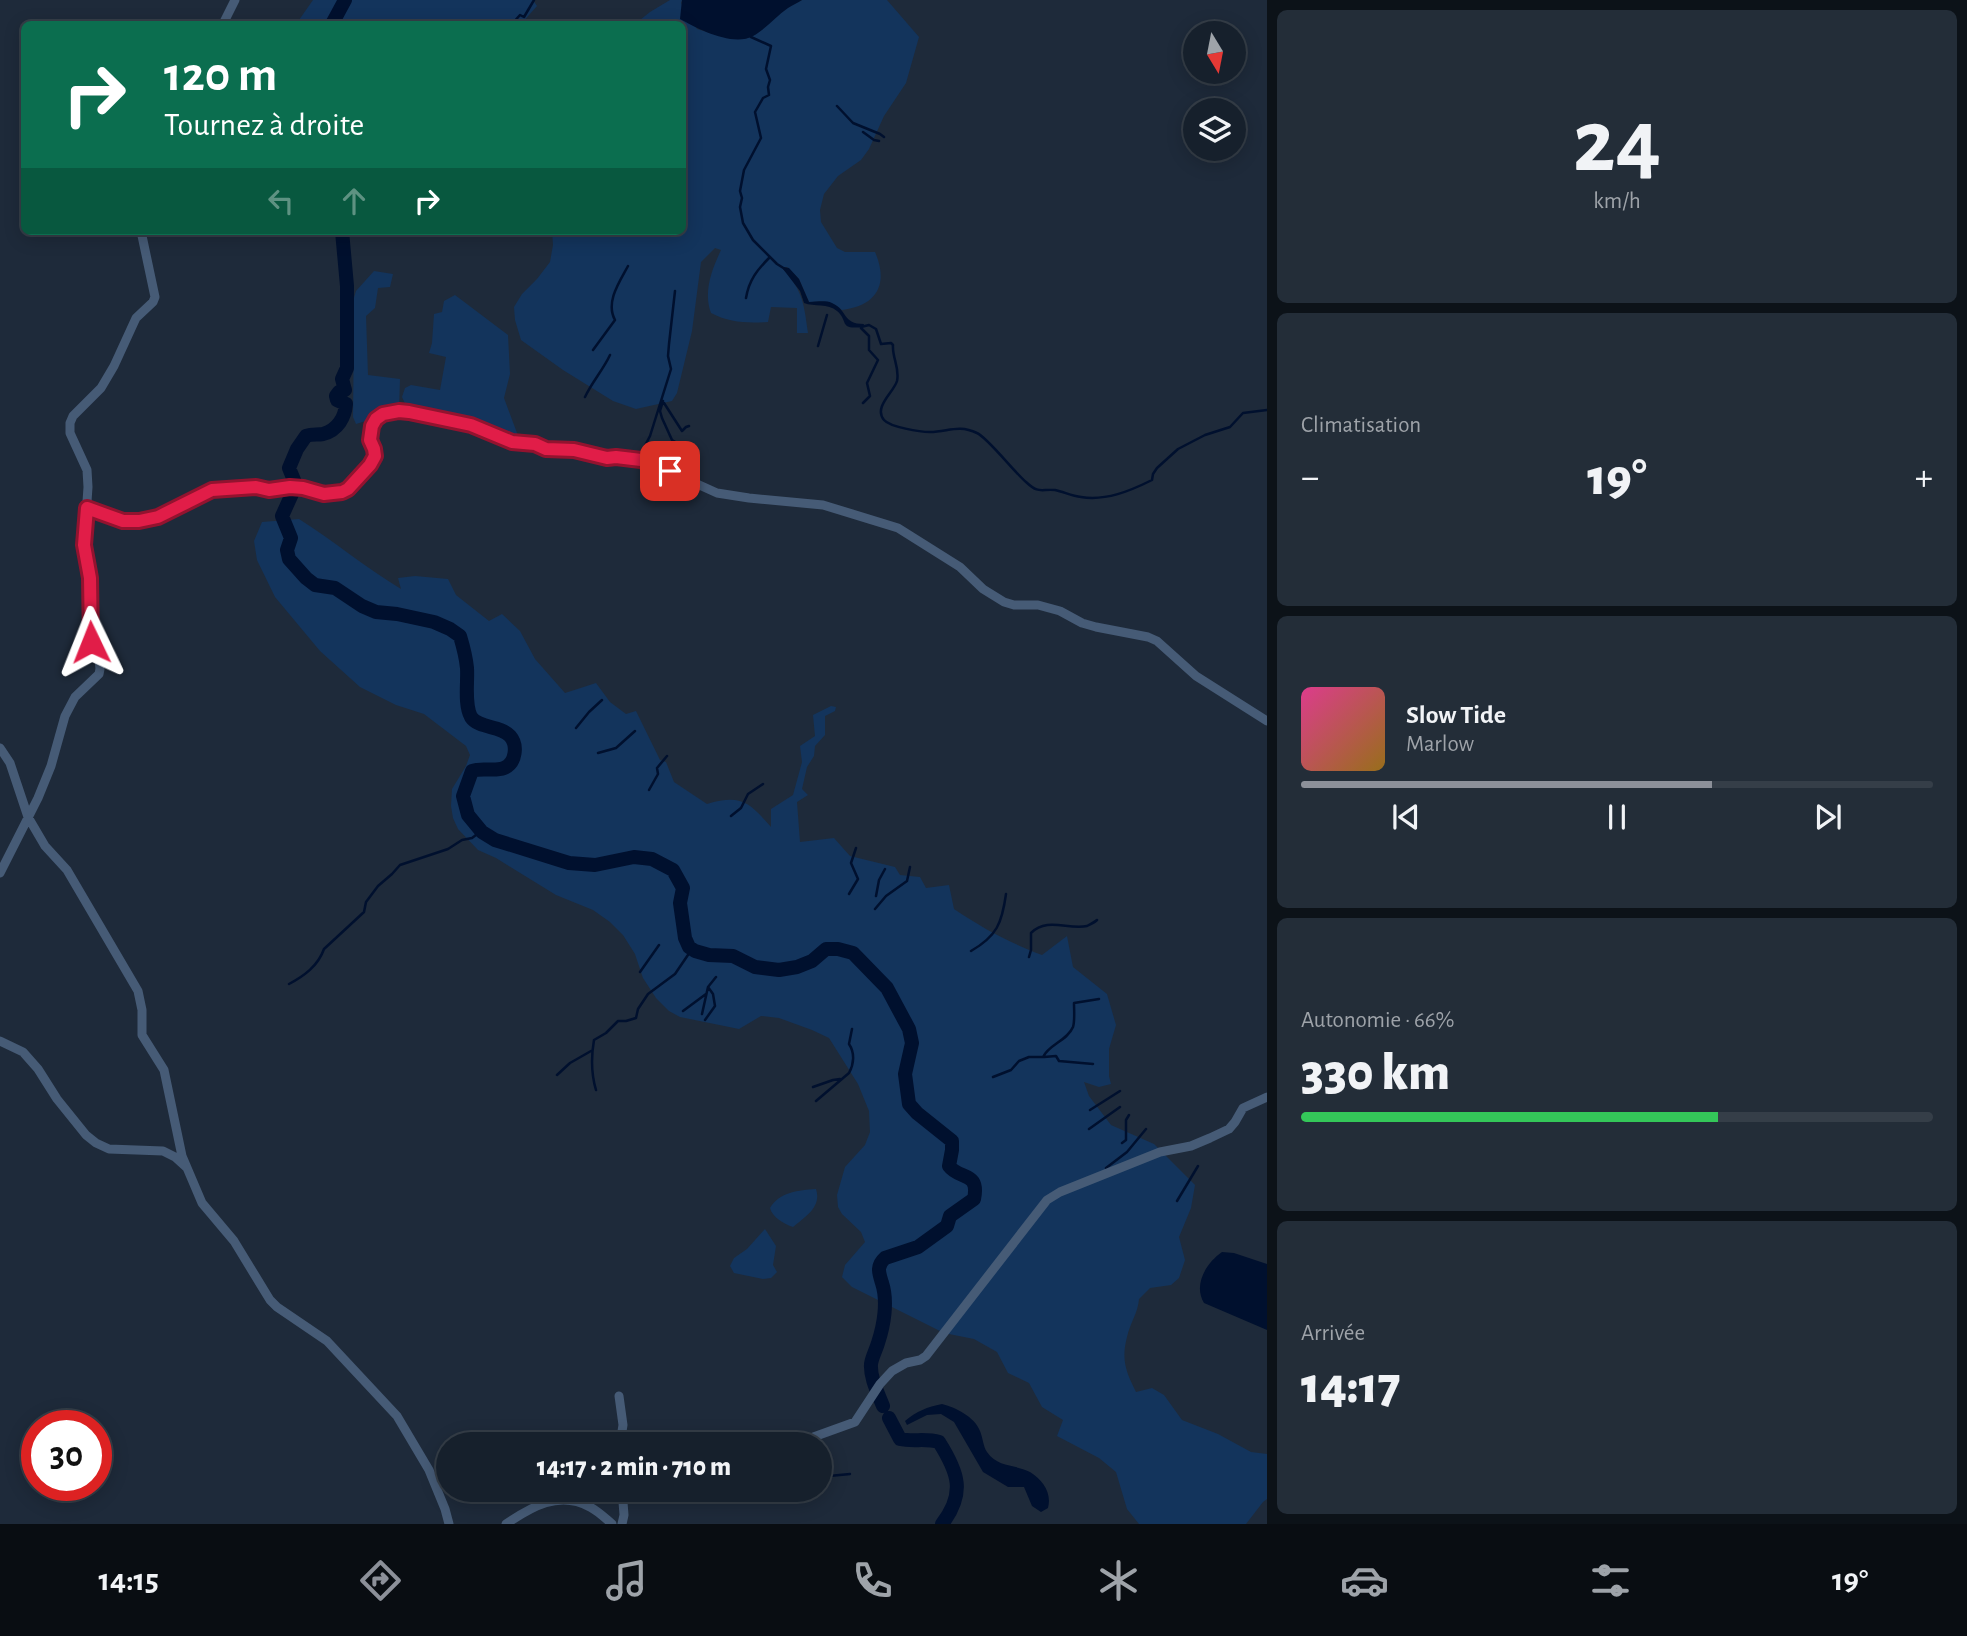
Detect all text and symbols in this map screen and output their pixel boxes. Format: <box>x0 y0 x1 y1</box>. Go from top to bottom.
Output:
north arrow <box>1183 21 1246 84</box>
map controls <box>1183 21 1246 161</box>
icon: right <box>49 49 140 140</box>
text: 120 m <box>164 51 277 100</box>
text: 24 <box>1573 97 1661 188</box>
button: layers <box>1183 98 1246 161</box>
text: Tournez à droite <box>164 109 364 141</box>
icon: left <box>262 182 300 220</box>
icon: ahead <box>335 182 373 220</box>
icon: right <box>408 182 446 220</box>
text: km/h <box>1593 190 1641 213</box>
text: Climatisation <box>1301 414 1421 437</box>
pin <box>640 441 700 501</box>
icon: arrive <box>651 452 689 490</box>
text: 19° <box>1587 452 1647 504</box>
text: − <box>1301 459 1319 497</box>
text: + <box>1915 459 1933 497</box>
position arrow <box>54 605 128 679</box>
text: Slow Tide <box>1406 702 1506 728</box>
text: Marlow <box>1406 733 1474 756</box>
icon: previous <box>1387 798 1425 836</box>
icon: pause <box>1598 798 1636 836</box>
icon: next <box>1809 798 1847 836</box>
text: Autonomie · 66% <box>1301 1009 1455 1032</box>
text: 330 km <box>1301 1047 1450 1099</box>
text: Arrivée <box>1301 1322 1365 1345</box>
text: 14:17 <box>1301 1360 1401 1412</box>
speed limit sign: 30 <box>21 1410 112 1501</box>
text: 14:17 · 2 min · 710 m <box>537 1454 731 1480</box>
icon: directions <box>356 1556 405 1605</box>
icon: music <box>602 1556 651 1605</box>
icon: phone <box>848 1556 897 1605</box>
icon: climate <box>1094 1556 1143 1605</box>
icon: car <box>1340 1556 1389 1605</box>
icon: filters <box>1586 1556 1635 1605</box>
text: 14:15 <box>99 1564 159 1596</box>
text: 19° <box>1832 1564 1868 1596</box>

